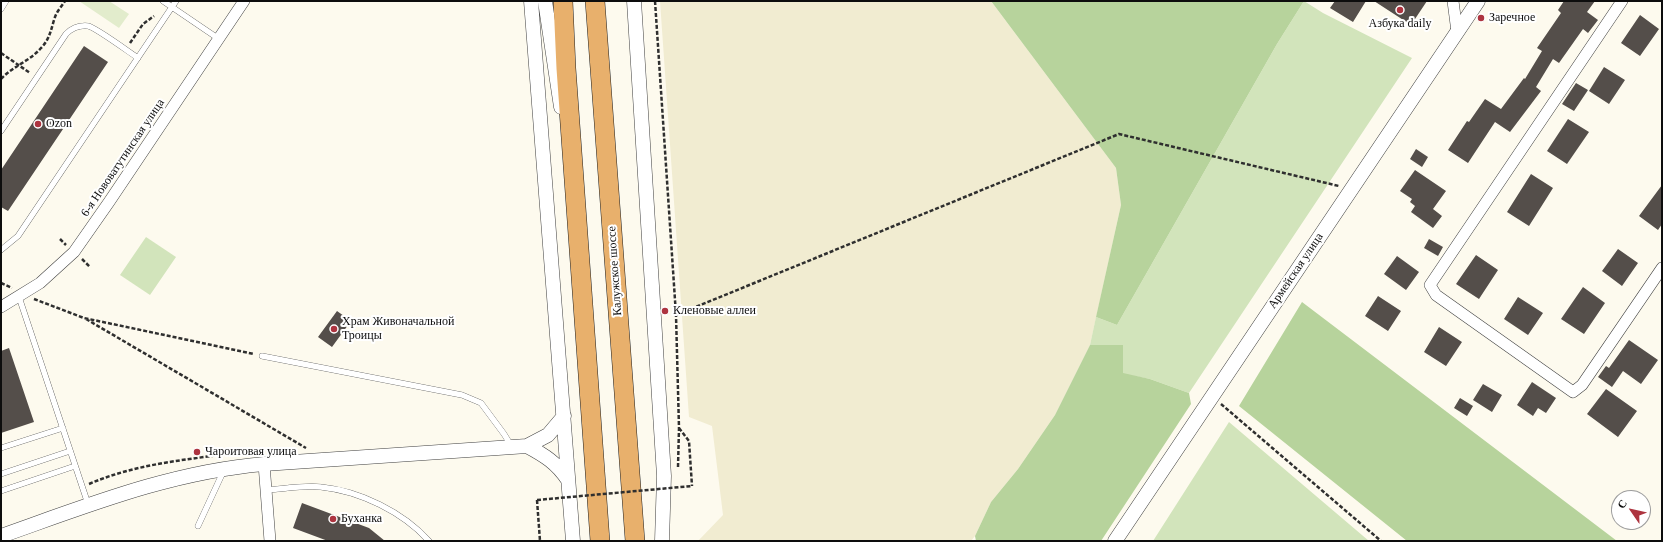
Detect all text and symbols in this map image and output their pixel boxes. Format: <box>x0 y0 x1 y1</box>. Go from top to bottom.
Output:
marker: Азбука daily <box>1395 5 1405 15</box>
place label: Заречное <box>1489 11 1535 25</box>
marker: Заречное <box>1476 13 1486 23</box>
place label: Азбука daily <box>1368 17 1432 31</box>
street label: 6-я Нововатутинская улица <box>78 96 168 220</box>
place label: Ozon <box>46 117 72 131</box>
marker: Ozon <box>33 119 43 129</box>
street label: Калужское шоссе <box>605 226 625 316</box>
street label: Армейская улица <box>1265 230 1327 312</box>
place label: Кленовые аллеи <box>673 304 756 318</box>
marker: Кленовые аллеи <box>660 306 670 316</box>
place label: Храм Живоначальной Троицы <box>342 315 454 343</box>
marker: Храм Живоначальной Троицы <box>329 324 339 334</box>
place label: Чароитовая улица <box>205 445 297 459</box>
marker: Чароитовая улица <box>192 447 202 457</box>
north arrow <box>1611 490 1651 530</box>
text: С <box>1615 497 1629 511</box>
place label: Буханка <box>341 512 382 526</box>
marker: Буханка <box>328 514 338 524</box>

